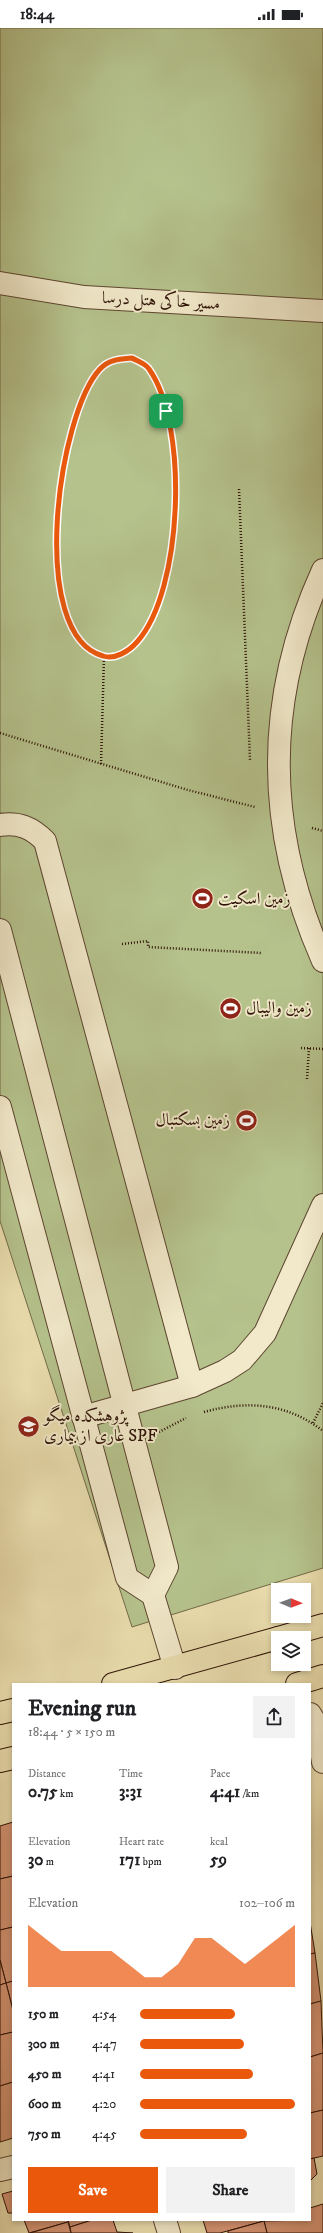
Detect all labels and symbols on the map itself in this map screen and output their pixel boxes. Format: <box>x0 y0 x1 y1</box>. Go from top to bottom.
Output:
street label: مسیر خاکی هتل درسا <box>101 286 221 315</box>
pin <box>149 394 183 428</box>
sports icon: زمین اسکیت <box>190 886 216 912</box>
place label: زمین اسکیت <box>218 888 290 910</box>
sports icon: زمین والیبال <box>217 995 243 1021</box>
place label: زمین والیبال <box>246 997 312 1019</box>
sports icon: زمین بسکتبال <box>233 1107 259 1133</box>
place label: زمین بسکتبال <box>156 1109 230 1131</box>
place label: پژوهشکده میگو عاری از بیماری SPF <box>42 1404 158 1447</box>
school or university icon: پژوهشکده میگو عاری از بیماری SPF <box>16 1413 42 1439</box>
north arrow <box>271 1583 311 1623</box>

